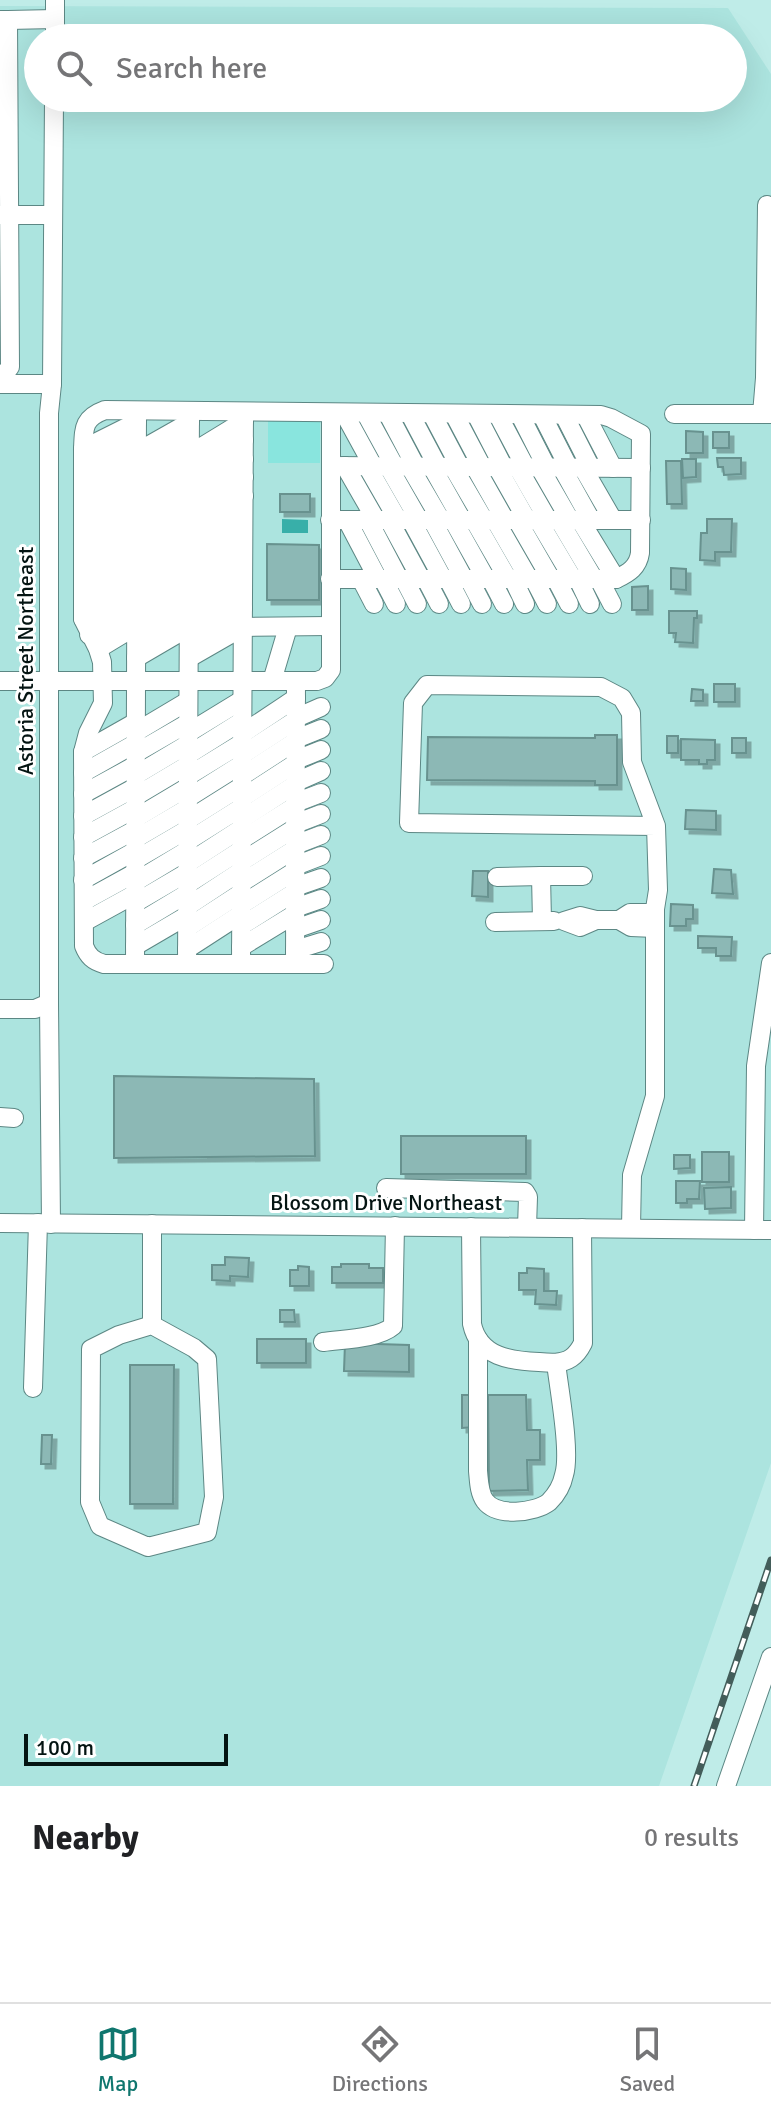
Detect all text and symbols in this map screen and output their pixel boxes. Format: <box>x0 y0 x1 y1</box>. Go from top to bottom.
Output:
search box <box>24 24 747 112</box>
icon: search <box>52 46 96 90</box>
text: Search here <box>116 50 267 87</box>
street label: Astoria Street Northeast <box>12 546 39 775</box>
street label: Blossom Drive Northeast <box>270 1189 502 1216</box>
scale bar <box>24 1730 228 1766</box>
text: 100 m <box>36 1734 94 1761</box>
text: Nearby <box>32 1817 139 1859</box>
text: 0 results <box>644 1822 739 1854</box>
tab: Map <box>96 2022 140 2097</box>
tab: Directions <box>332 2022 428 2097</box>
tab: Saved <box>620 2022 675 2097</box>

